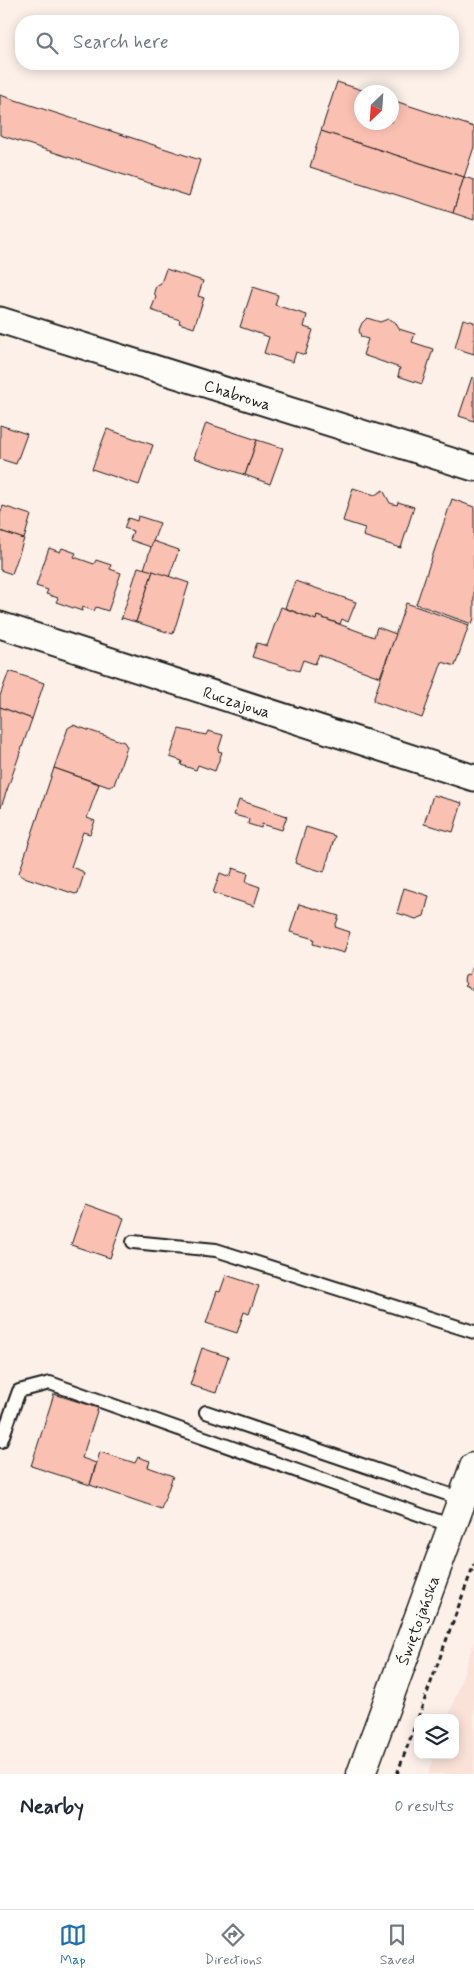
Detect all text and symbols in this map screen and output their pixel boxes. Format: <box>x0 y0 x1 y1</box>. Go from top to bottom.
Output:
search box <box>15 15 459 70</box>
icon: search <box>33 29 61 57</box>
text: Search here <box>73 30 169 55</box>
north arrow <box>354 85 399 130</box>
street label: Chabrowa <box>201 375 273 416</box>
street label: Ruczajowa <box>200 682 273 724</box>
street label: Świętojańska <box>393 1573 445 1668</box>
map controls <box>414 1714 459 1759</box>
button: layers <box>414 1714 459 1759</box>
text: Nearby <box>20 1793 84 1821</box>
text: 0 results <box>394 1796 454 1817</box>
tab: Map <box>59 1921 87 1969</box>
tab: Directions <box>205 1921 262 1969</box>
tab: Saved <box>380 1921 415 1969</box>

